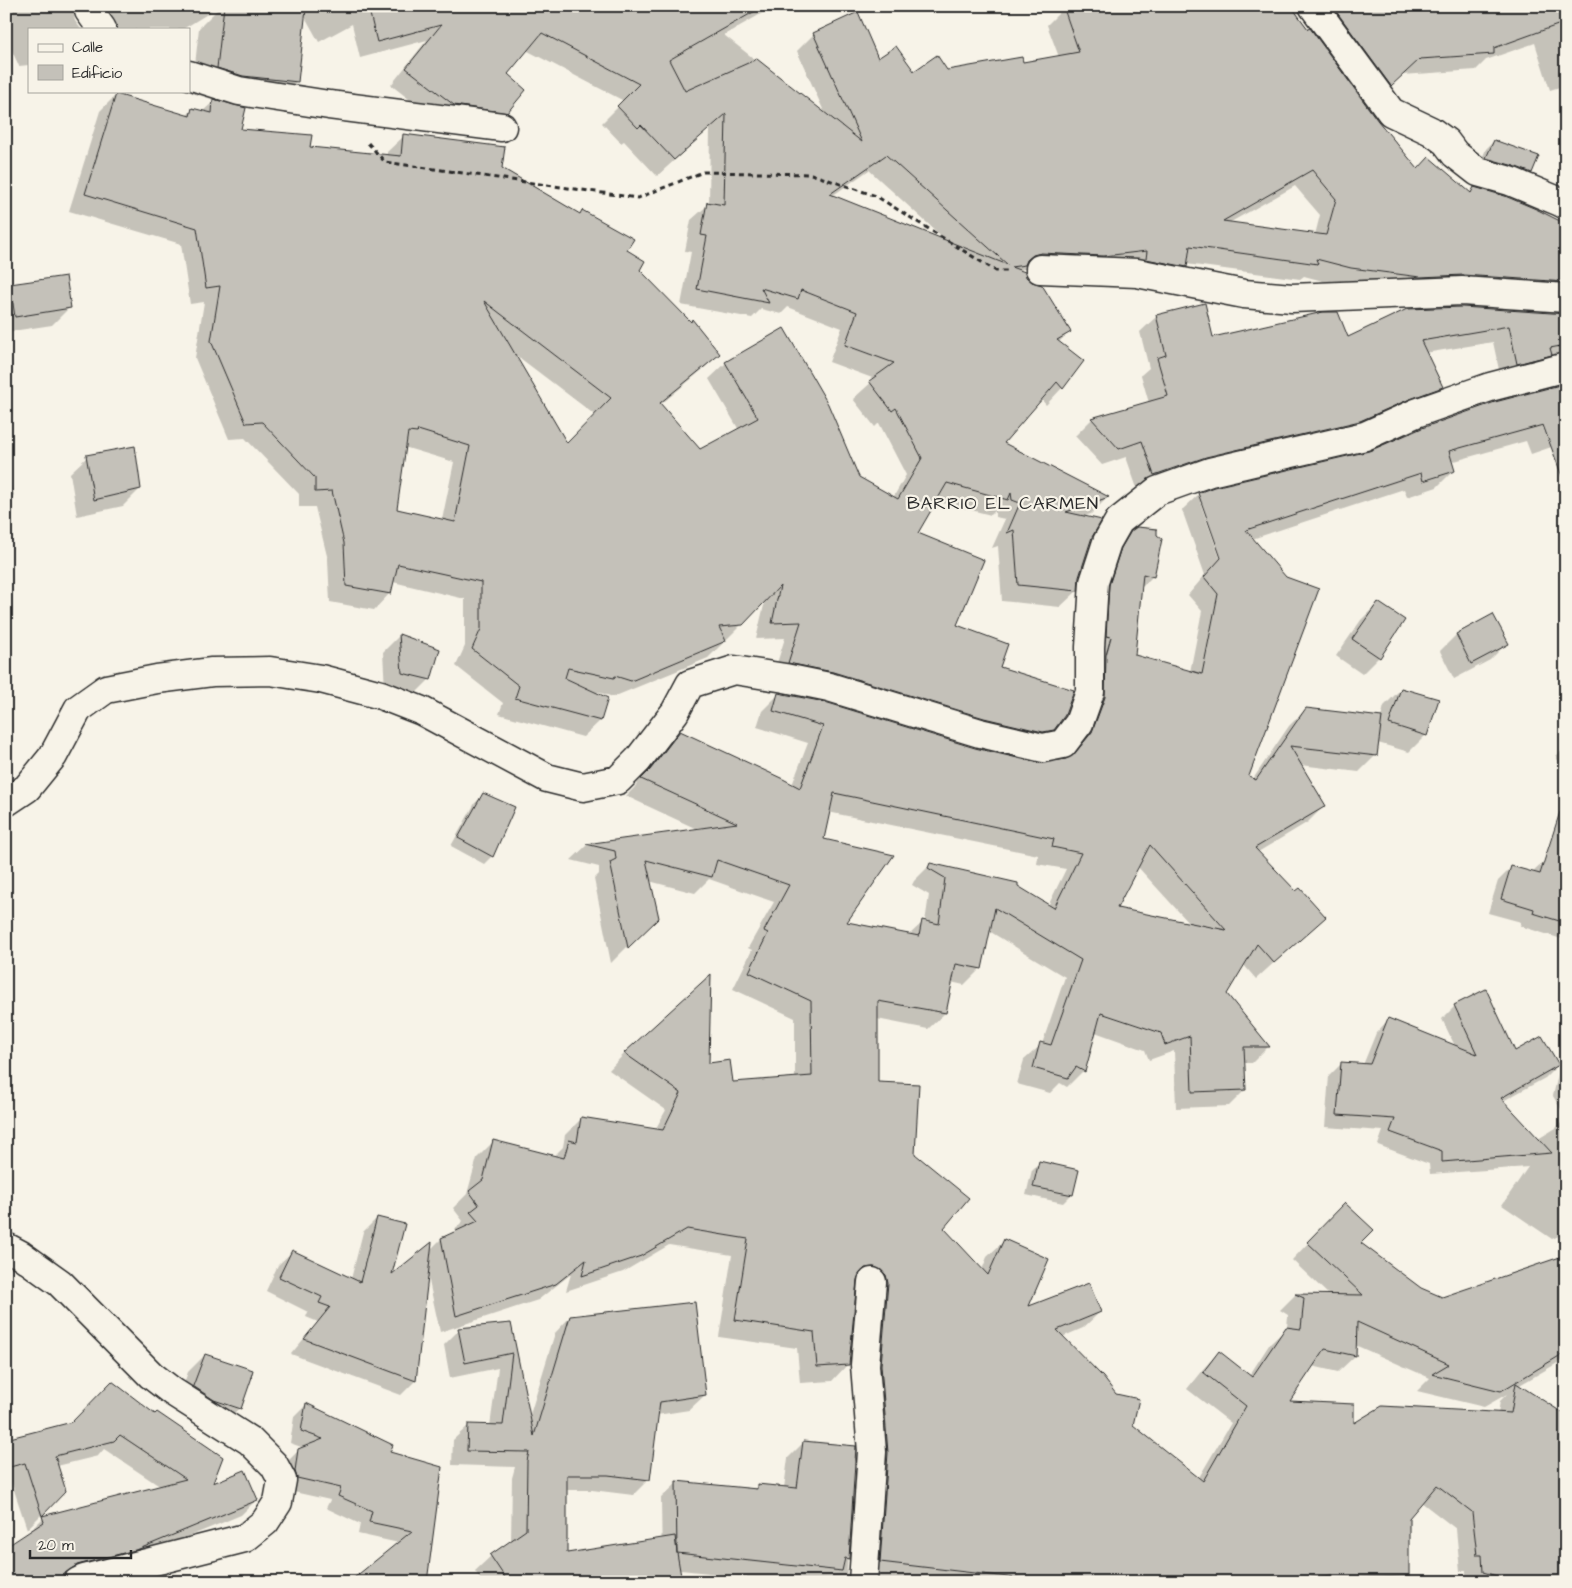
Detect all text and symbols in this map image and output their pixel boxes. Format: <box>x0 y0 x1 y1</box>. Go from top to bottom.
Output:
legend <box>28 28 190 92</box>
text: Calle <box>72 37 103 58</box>
text: Edificio <box>72 63 123 84</box>
district label: BARRIO EL CARMEN <box>907 491 1099 516</box>
scale bar <box>30 1528 131 1560</box>
text: 20 m <box>38 1535 74 1556</box>

